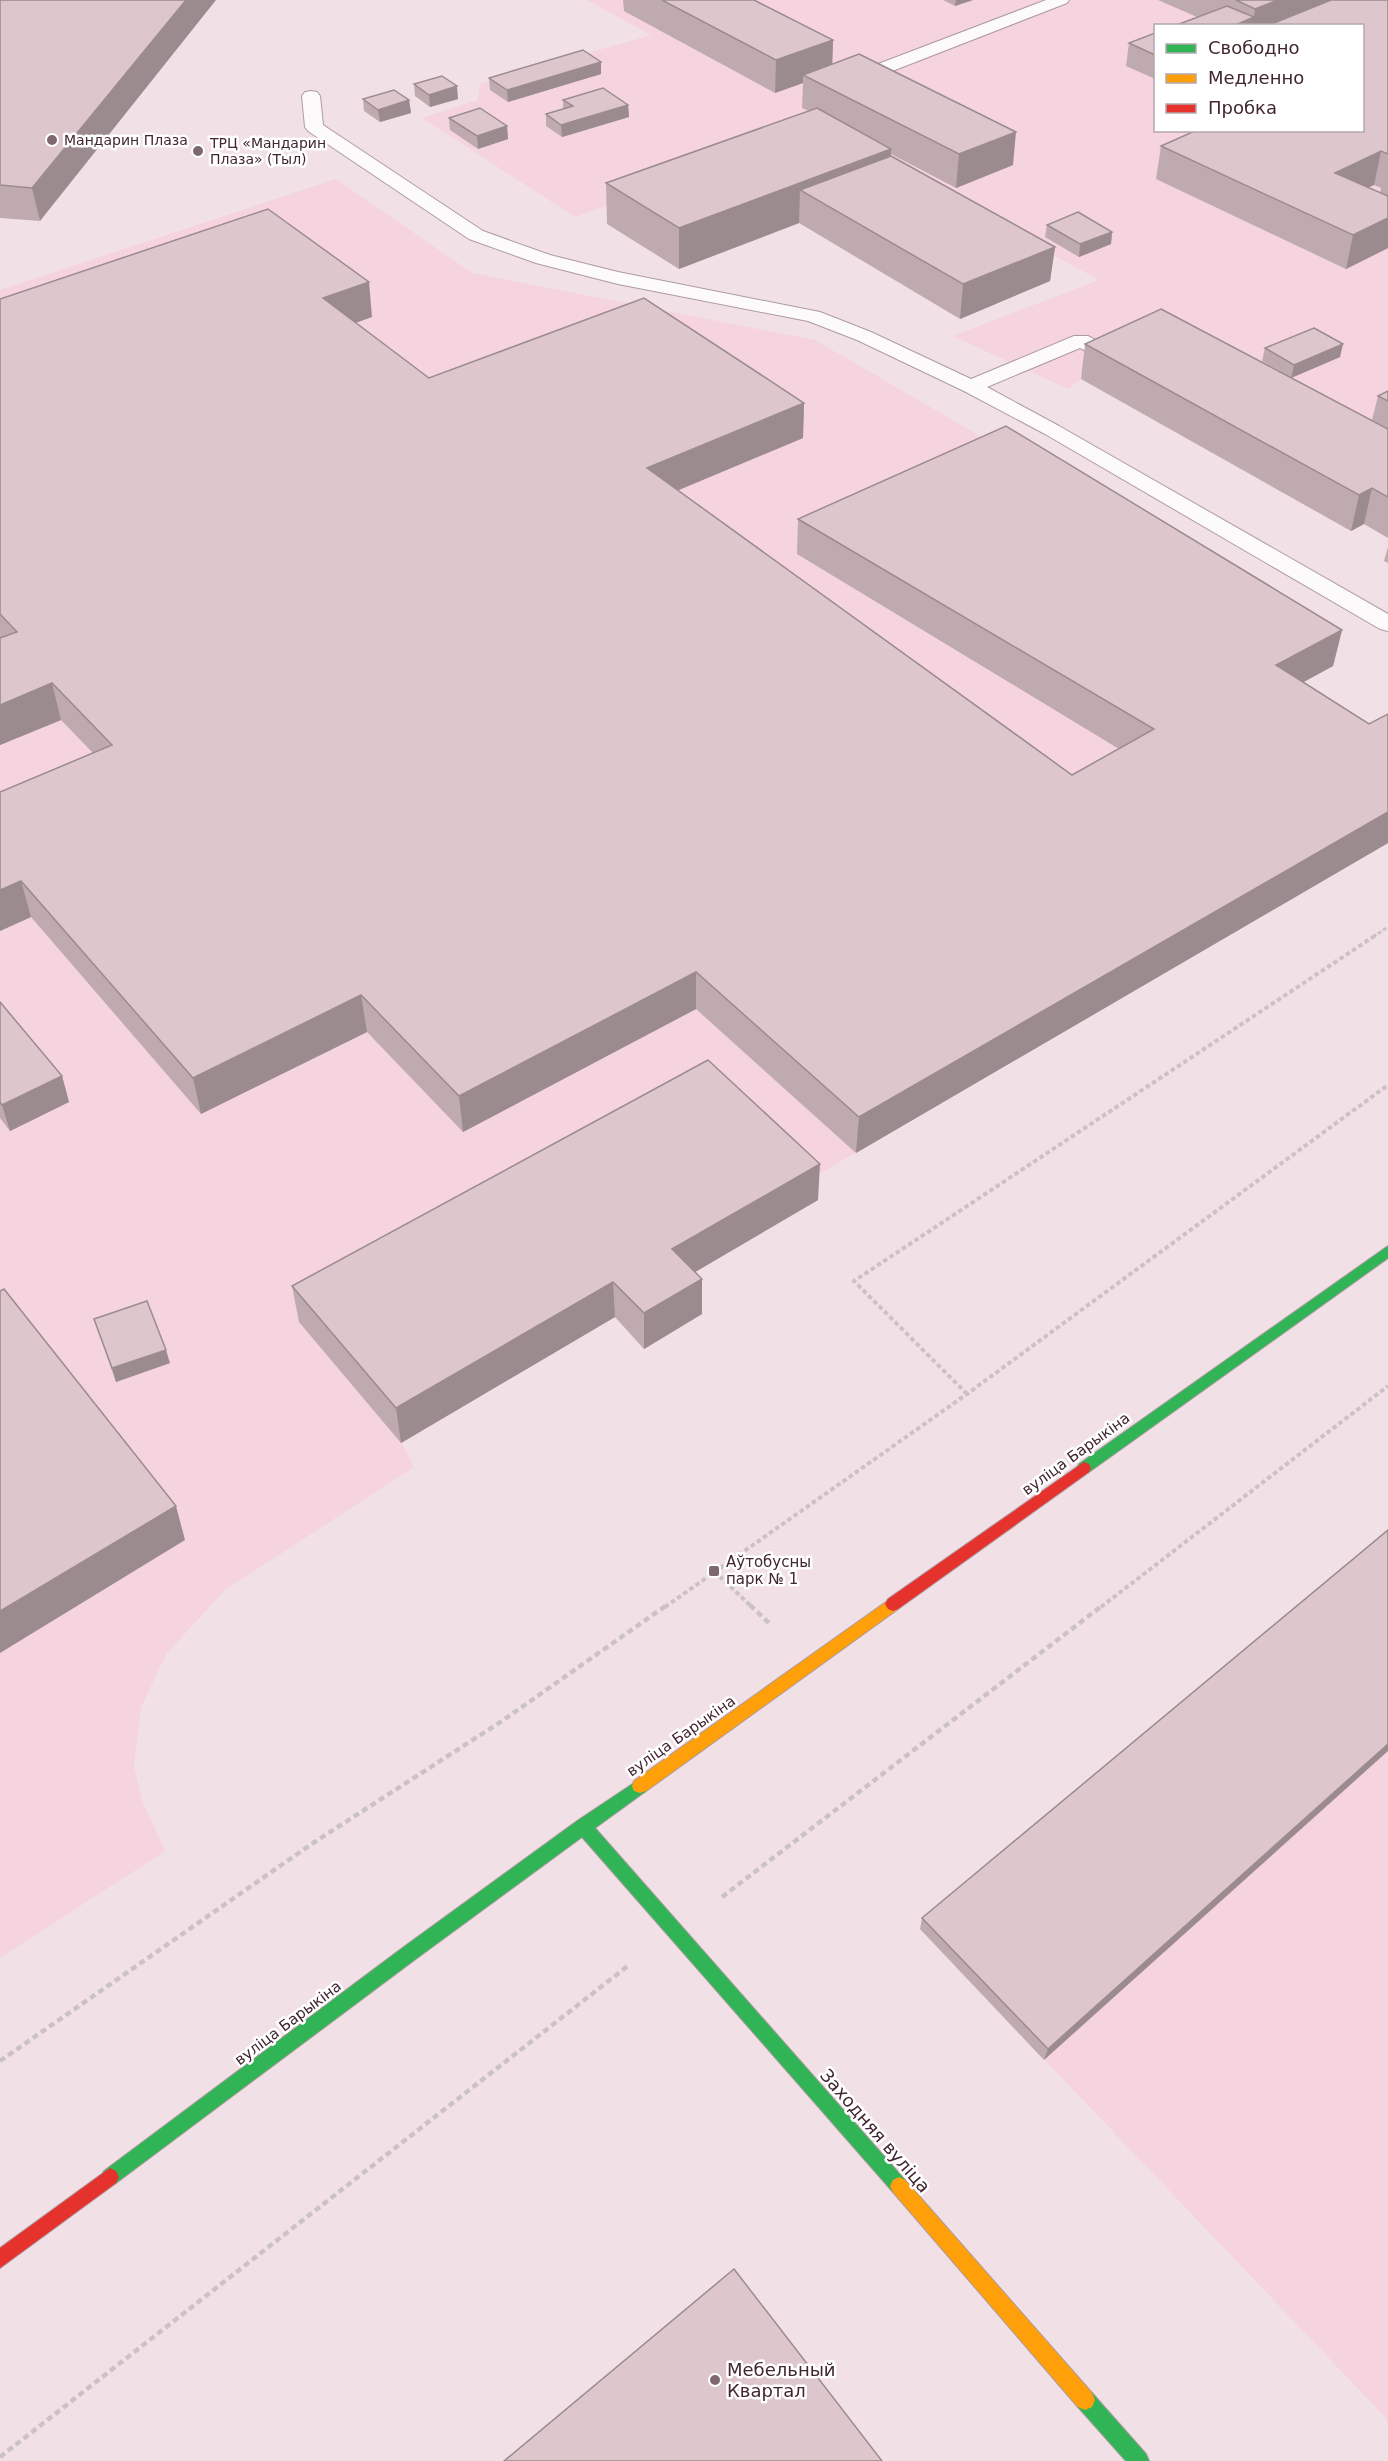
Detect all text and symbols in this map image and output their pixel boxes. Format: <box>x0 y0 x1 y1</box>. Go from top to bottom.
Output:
legend <box>1154 24 1364 132</box>
text: Свободно <box>1208 37 1300 58</box>
text: Медленно <box>1208 67 1304 88</box>
text: Пробка <box>1208 97 1277 118</box>
place label: Мандарин Плаза <box>64 132 188 148</box>
marker: Мандарин Плаза <box>45 133 59 147</box>
place label: ТРЦ «Мандарин Плаза» (Тыл) <box>209 135 326 167</box>
marker: ТРЦ «Мандарин Плаза» (Тыл) <box>191 144 205 158</box>
street label: вуліца Барыкіна <box>1019 1409 1133 1499</box>
place label: Аўтобусны парк № 1 <box>726 1553 811 1588</box>
marker: Аўтобусны парк № 1 <box>707 1564 721 1578</box>
street label: вуліца Барыкіна <box>623 1692 739 1780</box>
street label: вуліца Барыкіна <box>231 1977 345 2069</box>
street label: Заходняя вуліца <box>816 2065 935 2197</box>
place label: Мебельный Квартал <box>727 2359 836 2401</box>
marker: Мебельный Квартал <box>708 2373 722 2387</box>

